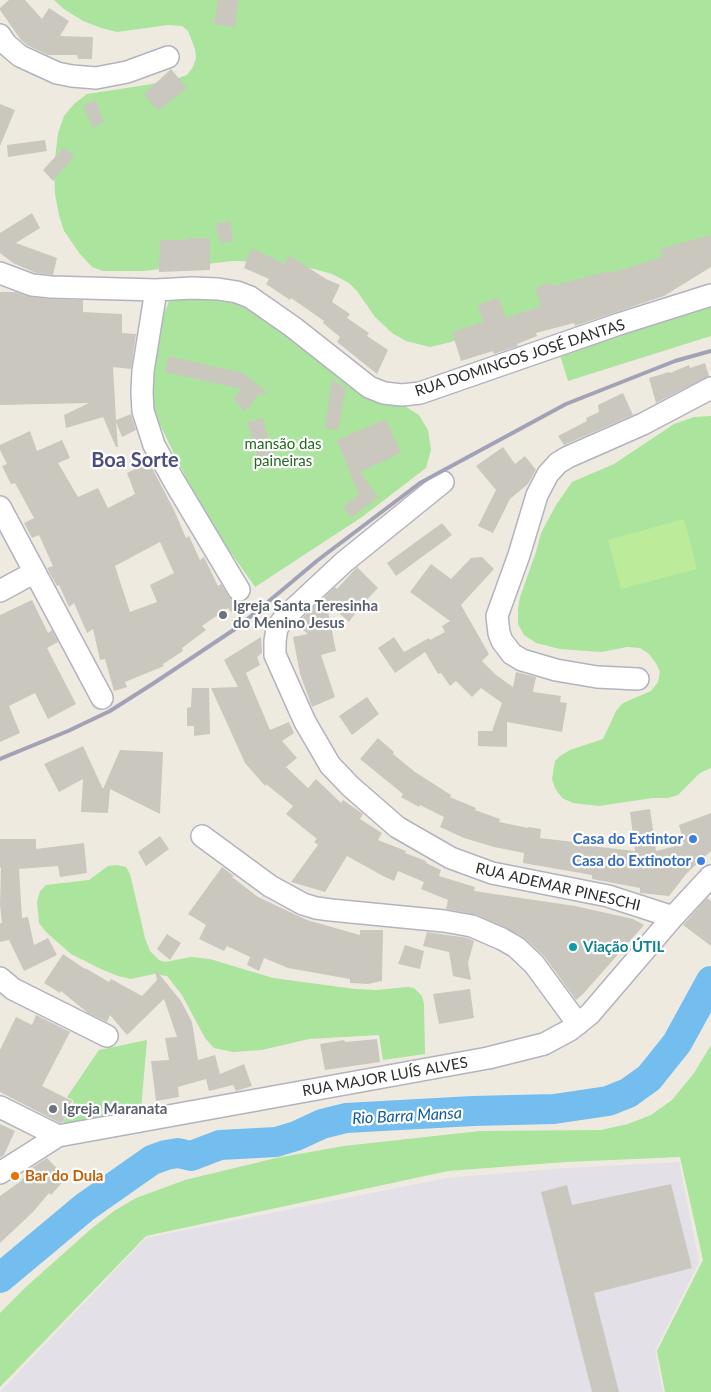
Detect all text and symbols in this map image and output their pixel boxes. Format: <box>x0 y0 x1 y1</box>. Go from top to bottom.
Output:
street label: RUA DOMINGOS JOSÉ DANTAS <box>413 315 627 401</box>
park label: mansão das paineiras <box>245 435 321 470</box>
district label: Boa Sorte <box>91 449 179 473</box>
place label: Igreja Santa Teresinha do Menino Jesus <box>233 597 378 632</box>
marker: Igreja Santa Teresinha do Menino Jesus <box>217 609 229 621</box>
place label: Casa do Extintor <box>573 830 683 848</box>
marker: Casa do Extintor <box>687 833 699 845</box>
place label: Casa do Extinotor <box>572 852 691 870</box>
marker: Casa do Extinotor <box>695 855 707 867</box>
street label: RUA ADEMAR PINESCHI <box>474 859 642 915</box>
place label: Viação ÚTIL <box>583 938 664 956</box>
marker: Viação ÚTIL <box>567 941 579 953</box>
street label: RUA MAJOR LUÍS ALVES <box>301 1054 469 1100</box>
place label: Igreja Maranata <box>63 1100 167 1118</box>
marker: Igreja Maranata <box>47 1103 59 1115</box>
water label: Rio Barra Mansa <box>352 1104 462 1128</box>
place label: Bar do Dula <box>25 1167 103 1185</box>
marker: Bar do Dula <box>9 1170 21 1182</box>

